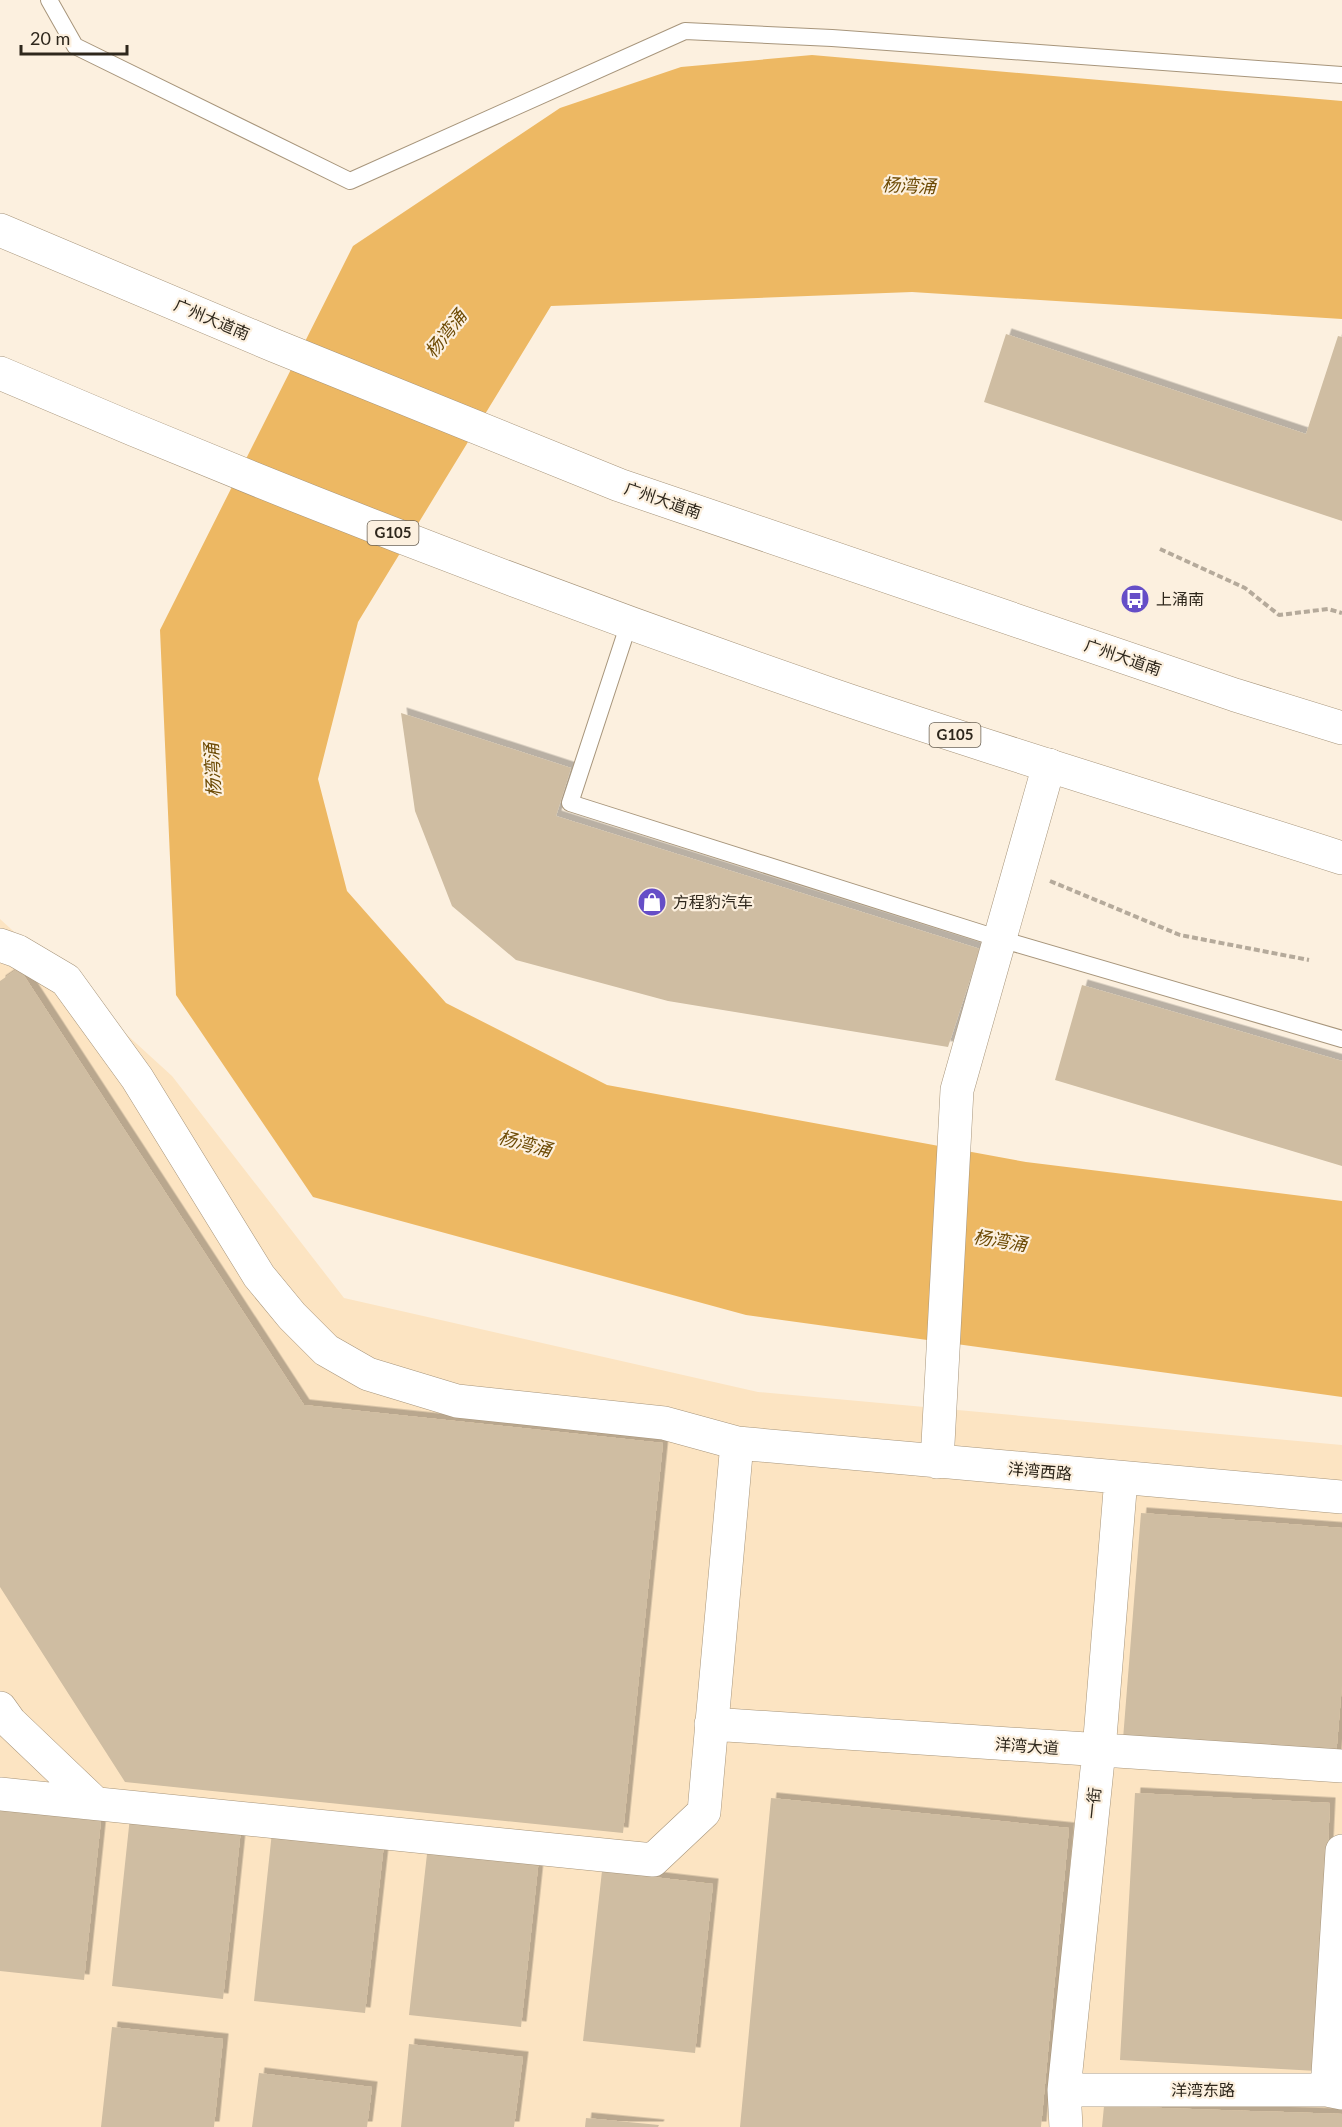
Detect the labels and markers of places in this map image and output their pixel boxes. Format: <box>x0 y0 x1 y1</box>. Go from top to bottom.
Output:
bus stop icon: 上涌南 <box>1119 583 1151 615</box>
place label: 上涌南 <box>1156 589 1204 608</box>
shop icon: 方程豹汽车 <box>636 886 668 918</box>
place label: 方程豹汽车 <box>673 892 753 911</box>

